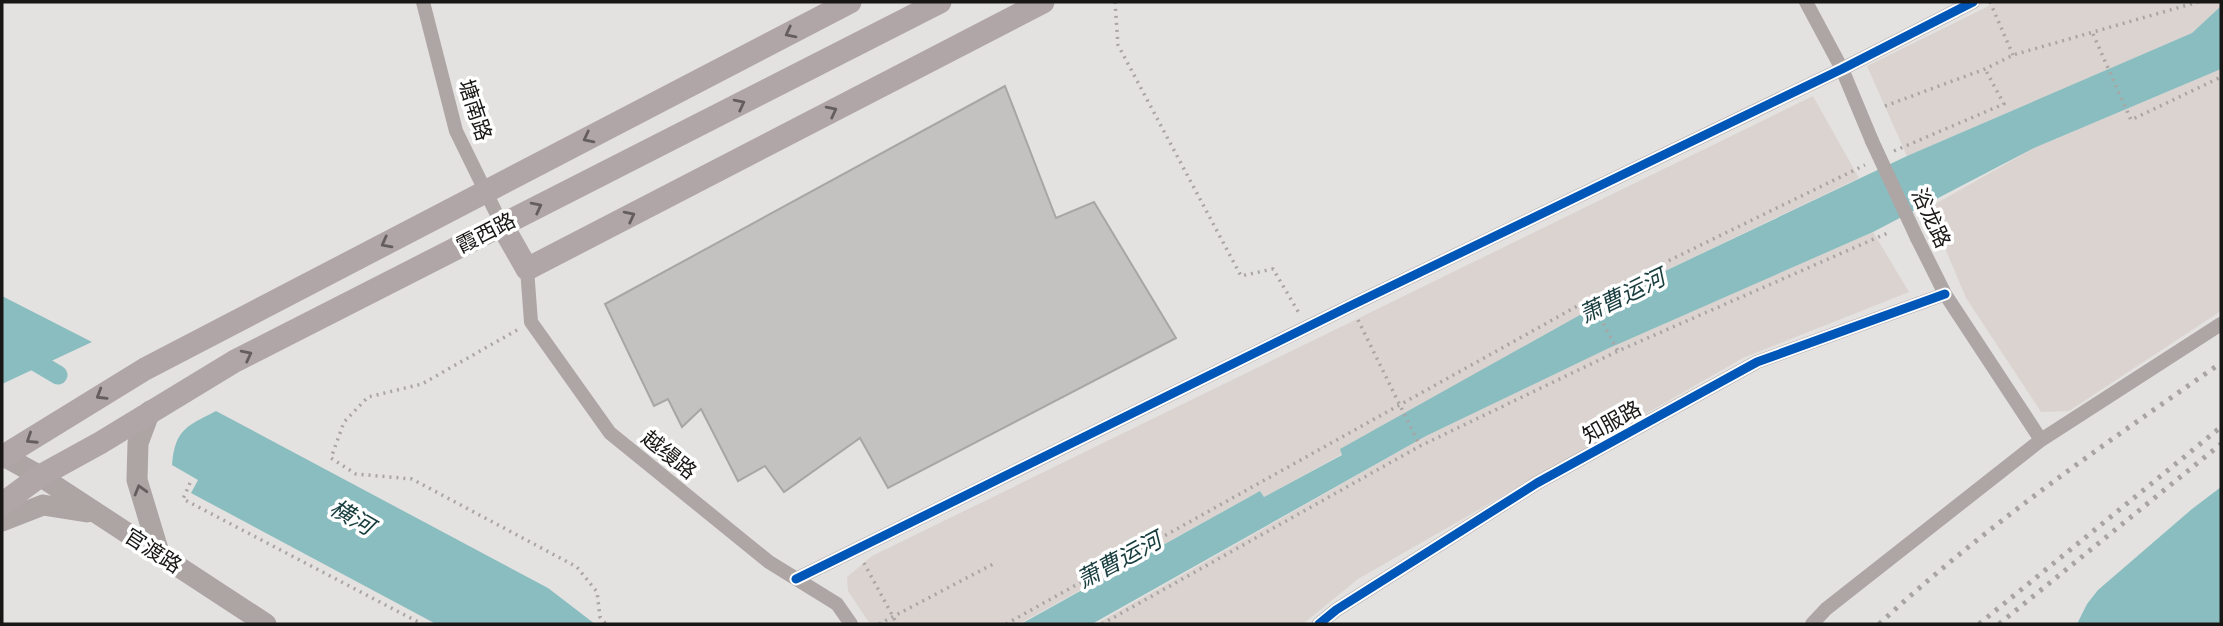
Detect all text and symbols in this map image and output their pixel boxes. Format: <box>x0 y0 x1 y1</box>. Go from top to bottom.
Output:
one-way arrow <box>785 25 797 39</box>
street label: 塘南路 <box>452 76 498 144</box>
one-way arrow <box>733 98 745 112</box>
one-way arrow <box>825 106 837 120</box>
one-way arrow <box>583 130 595 143</box>
street label: 浴龙路 <box>1905 184 1957 252</box>
one-way arrow <box>530 201 542 215</box>
street label: 霞西路 <box>452 206 520 260</box>
one-way arrow <box>622 210 635 224</box>
one-way arrow <box>381 235 393 248</box>
water label: 萧曹运河 <box>1574 261 1674 330</box>
one-way arrow <box>240 349 252 363</box>
one-way arrow <box>96 386 109 399</box>
street label: 知服路 <box>1578 394 1646 450</box>
street label: 越缦路 <box>636 424 702 486</box>
one-way arrow <box>26 430 39 443</box>
one-way arrow <box>134 485 149 497</box>
water label: 横河 <box>325 493 383 543</box>
street label: 官渡路 <box>119 522 187 580</box>
water label: 萧曹运河 <box>1071 523 1170 595</box>

